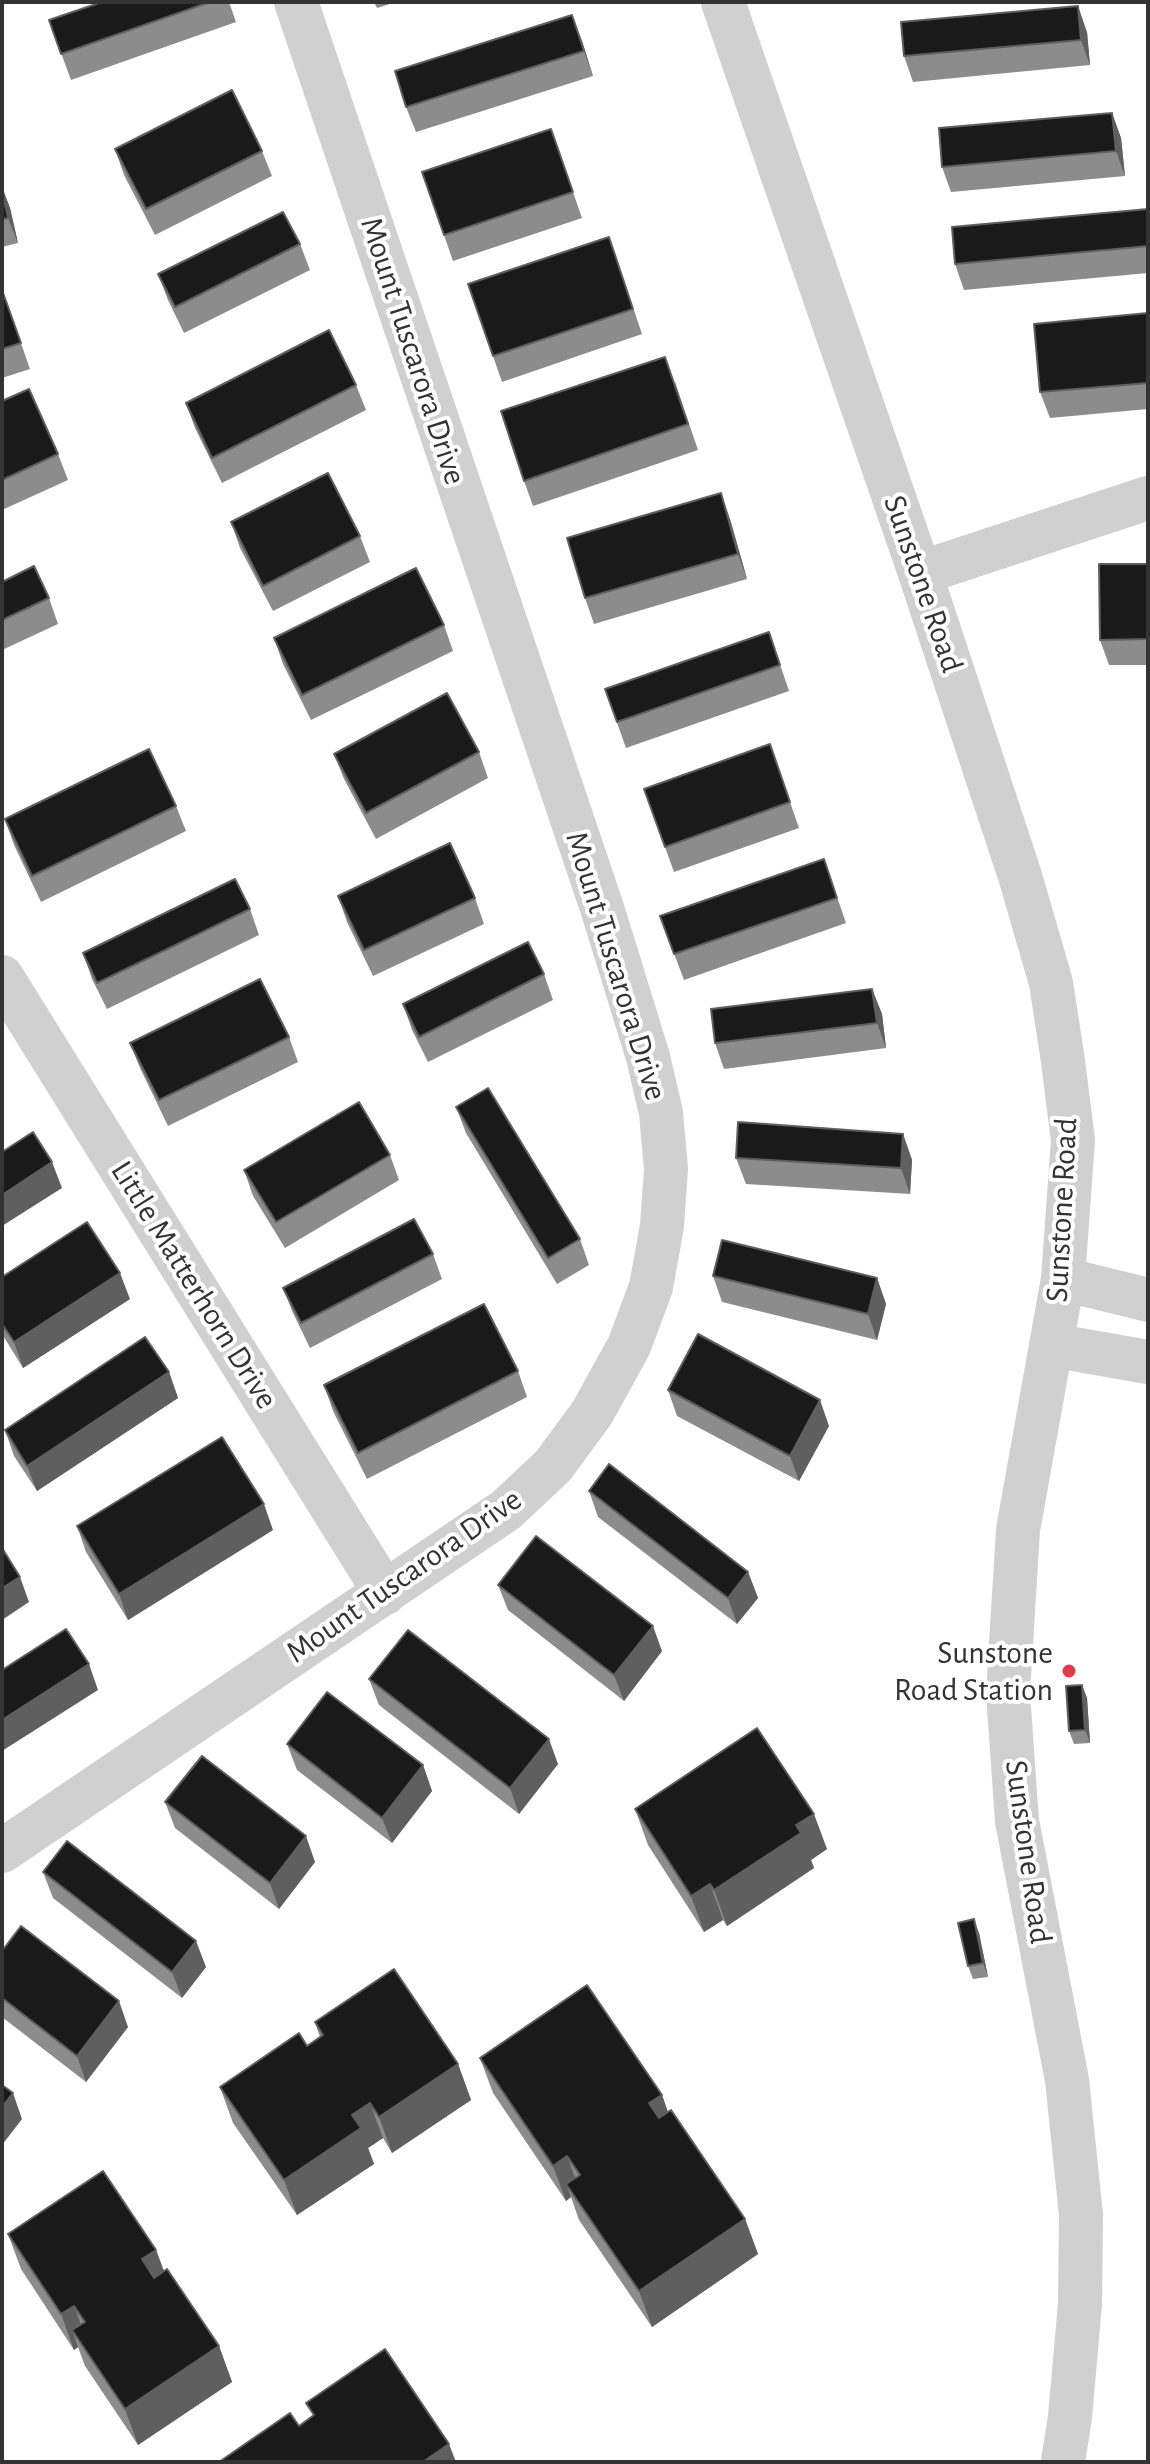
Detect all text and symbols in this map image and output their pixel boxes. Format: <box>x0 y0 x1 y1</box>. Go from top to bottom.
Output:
street label: Mount Tuscarora Drive <box>352 213 474 489</box>
street label: Sunstone Road <box>875 490 971 678</box>
street label: Mount Tuscarora Drive <box>557 827 675 1105</box>
street label: Sunstone Road <box>1038 1117 1086 1303</box>
street label: Little Matterhorn Drive <box>102 1154 286 1416</box>
street label: Mount Tuscarora Drive <box>279 1480 529 1672</box>
place label: Sunstone Road Station <box>894 1634 1053 1709</box>
marker: Sunstone Road Station <box>1060 1662 1078 1680</box>
street label: Sunstone Road <box>996 1758 1060 1946</box>

